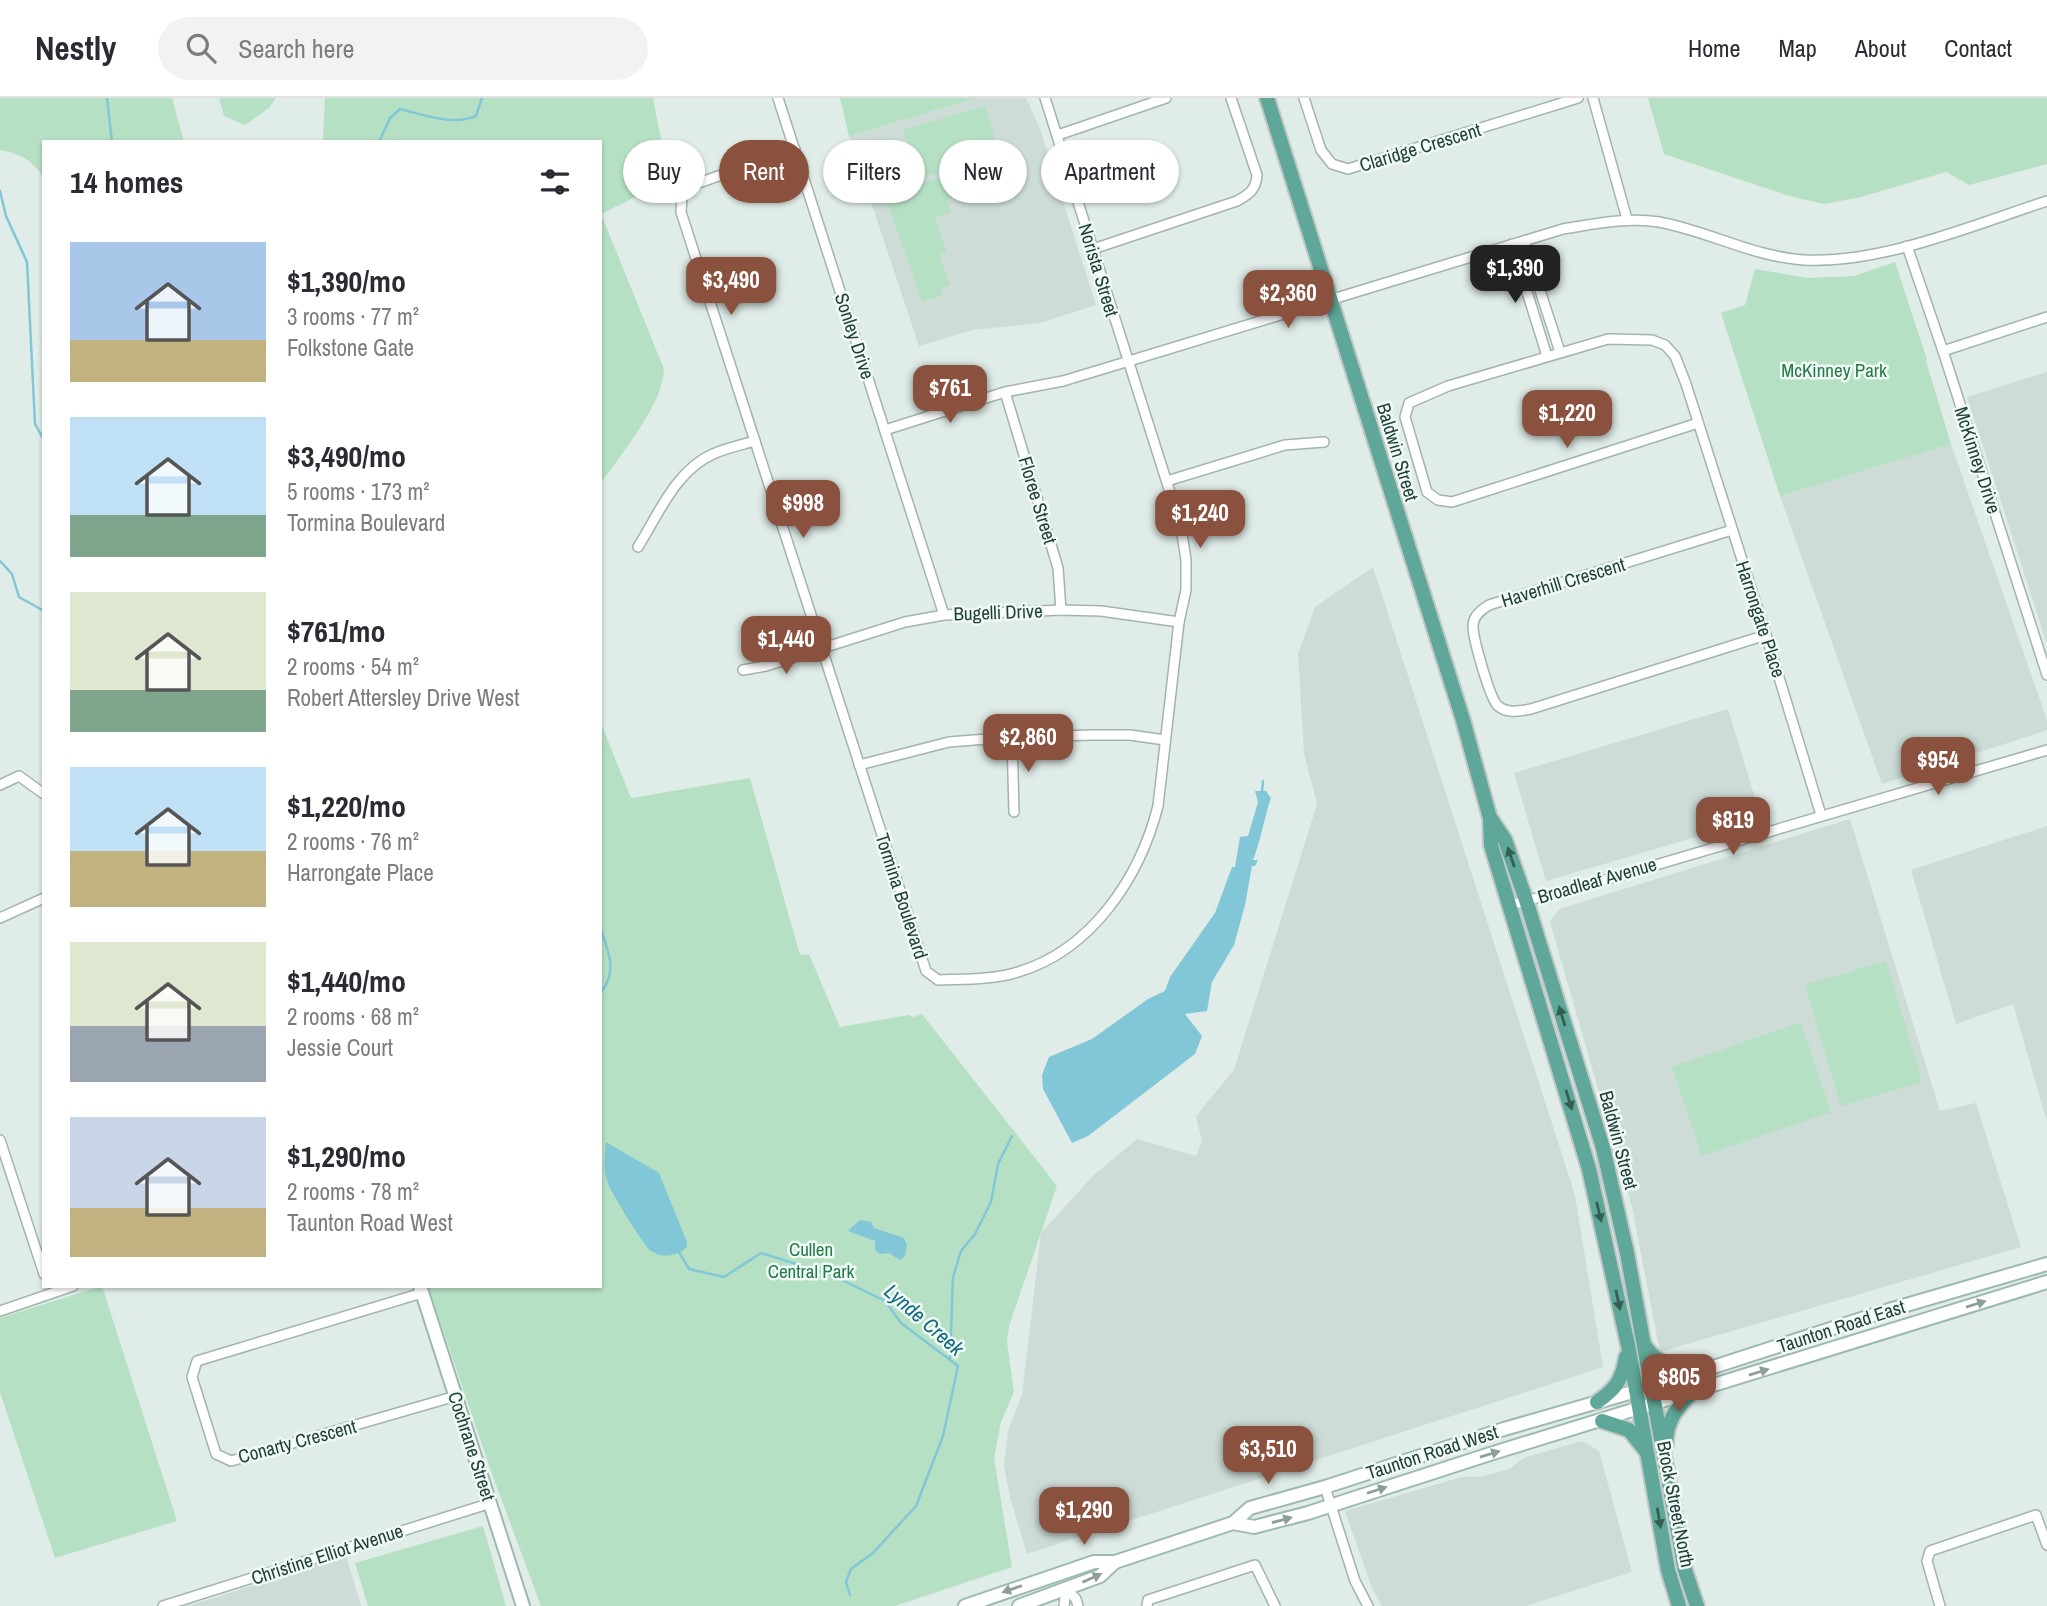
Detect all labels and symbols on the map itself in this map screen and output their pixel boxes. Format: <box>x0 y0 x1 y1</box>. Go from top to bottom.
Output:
street label: Claridge Crescent <box>1356 116 1484 178</box>
street label: Norista Street <box>1073 220 1126 320</box>
pin: $1,390 <box>1458 246 1572 305</box>
pin: $3,490 <box>674 258 788 317</box>
pin: $2,360 <box>1231 271 1345 330</box>
street label: Sonley Drive <box>829 290 881 382</box>
park label: McKinney Park <box>1781 357 1887 383</box>
pin: $761 <box>909 366 991 425</box>
pin: $1,220 <box>1510 390 1624 450</box>
street label: Baldwin Street <box>1371 400 1425 505</box>
street label: McKinney Drive <box>1949 403 2007 517</box>
street label: Floree Street <box>1012 453 1064 548</box>
pin: $998 <box>762 480 844 540</box>
pin: $1,240 <box>1143 490 1257 550</box>
street label: Haverhill Crescent <box>1498 551 1629 613</box>
street label: Harrongate Place <box>1730 557 1792 681</box>
street label: Bugelli Drive <box>953 597 1043 627</box>
pin: $1,440 <box>729 616 843 676</box>
pin: $2,860 <box>971 714 1085 774</box>
pin: $954 <box>1897 738 1979 797</box>
pin: $819 <box>1692 798 1774 857</box>
street label: Tormina Boulevard <box>869 830 935 962</box>
one-way arrow <box>1505 847 1516 868</box>
street label: Broadleaf Avenue <box>1534 851 1660 909</box>
one-way arrow <box>1557 1005 1567 1026</box>
street label: Baldwin Street <box>1593 1088 1645 1193</box>
one-way arrow <box>1565 1090 1575 1111</box>
one-way arrow <box>1594 1201 1605 1223</box>
park label: Cullen Central Park <box>768 1236 854 1284</box>
water label: Lynde Creek <box>878 1277 971 1363</box>
one-way arrow <box>1613 1289 1624 1311</box>
street label: Taunton Road East <box>1774 1293 1909 1359</box>
one-way arrow <box>1965 1298 1986 1309</box>
pin: $805 <box>1638 1354 1720 1414</box>
one-way arrow <box>1748 1366 1769 1377</box>
street label: Cochrane Street <box>442 1388 502 1505</box>
street label: Conarty Crescent <box>235 1413 360 1469</box>
street label: Taunton Road West <box>1363 1418 1502 1486</box>
pin: $3,510 <box>1211 1426 1325 1486</box>
street label: Brock Street North <box>1651 1439 1701 1569</box>
one-way arrow <box>1479 1449 1500 1459</box>
one-way arrow <box>1367 1485 1388 1495</box>
pin: $1,290 <box>1027 1488 1141 1547</box>
one-way arrow <box>1654 1507 1665 1529</box>
one-way arrow <box>1271 1514 1293 1525</box>
street label: Christine Elliot Avenue <box>248 1517 406 1591</box>
one-way arrow <box>1082 1572 1102 1584</box>
one-way arrow <box>1002 1584 1023 1595</box>

